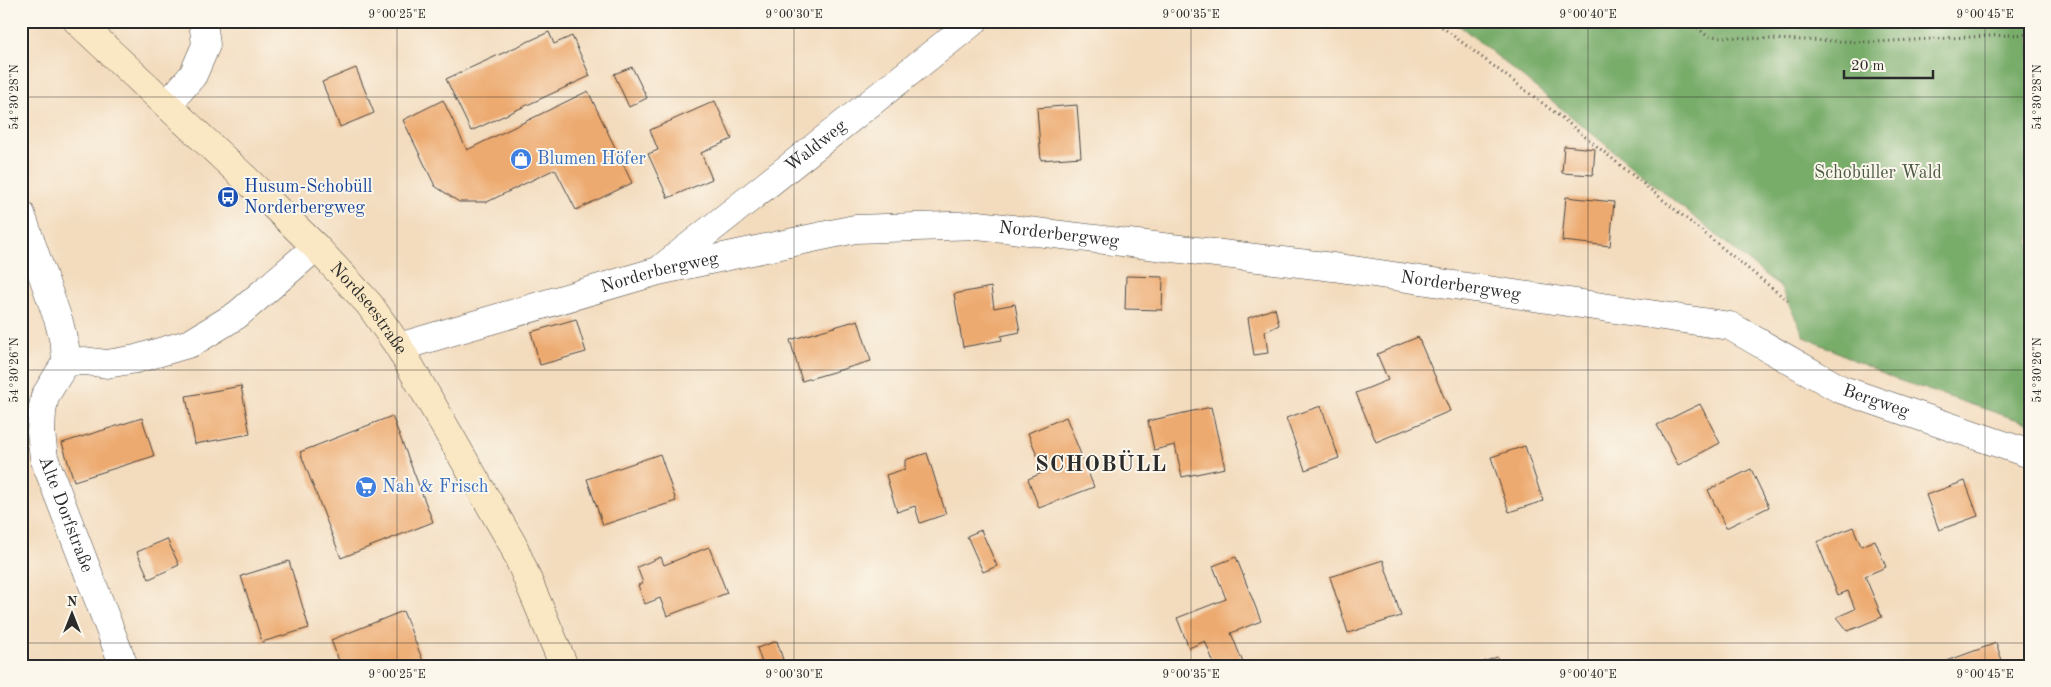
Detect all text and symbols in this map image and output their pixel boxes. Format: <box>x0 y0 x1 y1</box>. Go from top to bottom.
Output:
text: 9°00'25"E <box>368 8 426 21</box>
text: 9°00'35"E <box>1162 8 1220 21</box>
text: 9°00'45"E <box>1956 8 2014 21</box>
text: 9°00'30"E <box>765 9 823 21</box>
text: 9°00'40"E <box>1559 9 1617 21</box>
scale bar <box>1844 48 1932 80</box>
text: 20 m <box>1851 59 1885 74</box>
text: 54°30'28"N <box>8 64 21 130</box>
text: 54°30'28"N <box>2031 64 2044 130</box>
street label: Waldweg <box>782 116 850 175</box>
shop icon: Blumen Höfer <box>509 147 533 171</box>
place label: Blumen Höfer <box>537 150 647 168</box>
park label: Schobüller Wald <box>1814 164 1942 182</box>
place label: Husum-Schobüll Norderbergweg <box>244 178 373 217</box>
bus stop icon: Husum-Schobüll Norderbergweg <box>216 185 240 209</box>
street label: Norderbergweg <box>998 219 1120 251</box>
street label: Norderbergweg <box>598 249 720 296</box>
street label: Nordseestraße <box>326 259 410 357</box>
street label: Norderbergweg <box>1400 268 1522 304</box>
text: 54°30'26"N <box>8 337 21 403</box>
text: 54°30'26"N <box>2031 337 2044 403</box>
street label: Bergweg <box>1840 382 1912 421</box>
district label: SCHOBÜLL <box>1035 450 1167 476</box>
street label: Alte Dorfstraße <box>35 454 96 575</box>
supermarket icon: Nah & Frisch <box>354 475 378 499</box>
place label: Nah & Frisch <box>382 478 489 496</box>
north arrow <box>48 590 98 640</box>
text: N <box>67 595 78 609</box>
text: 9°00'25"E <box>368 668 426 681</box>
text: 9°00'35"E <box>1162 668 1220 681</box>
text: 9°00'45"E <box>1956 668 2014 681</box>
text: 9°00'30"E <box>765 669 823 681</box>
text: 9°00'40"E <box>1559 669 1617 681</box>

